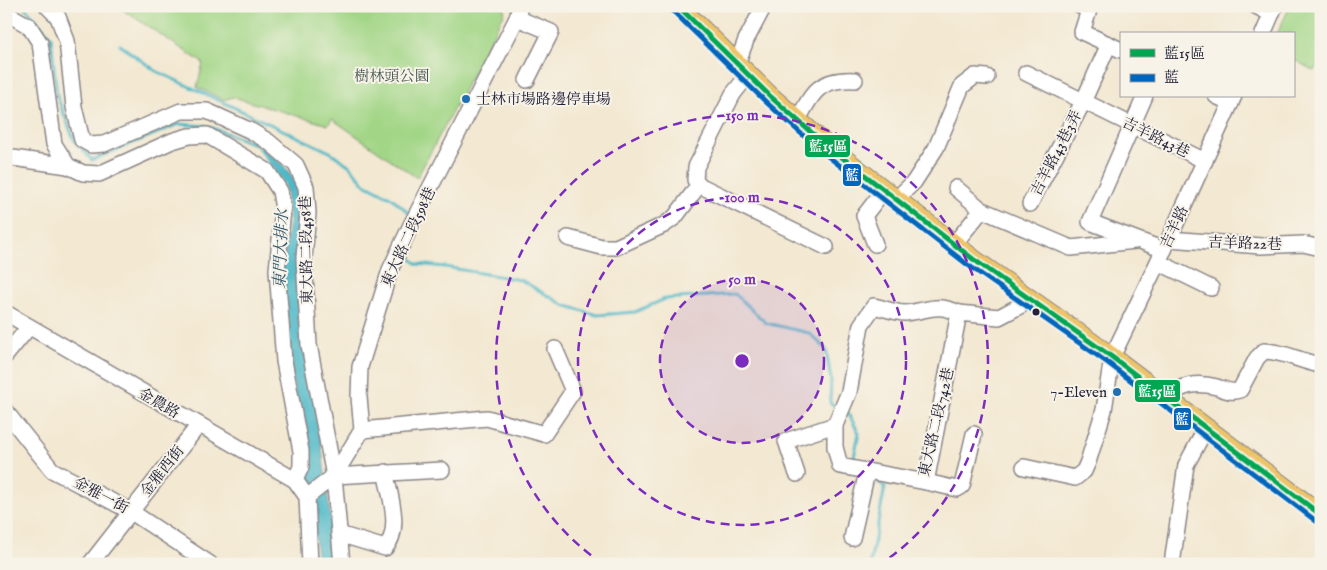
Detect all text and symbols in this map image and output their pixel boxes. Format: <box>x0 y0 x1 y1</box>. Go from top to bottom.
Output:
legend <box>1120 32 1294 98</box>
text: 藍15區 <box>1164 44 1205 63</box>
park label: 樹林頭公園 <box>354 67 430 86</box>
text: 藍 <box>1164 68 1179 87</box>
place label: 士林市場路邊停車場 <box>476 90 611 109</box>
marker: 士林市場路邊停車場 <box>460 93 472 105</box>
text: 150 m <box>725 106 759 125</box>
street label: 吉羊路43巷3弄 <box>1027 107 1086 199</box>
street label: 吉羊路43巷 <box>1119 113 1193 162</box>
line badge: 藍15區 <box>804 134 851 158</box>
text: 藍15區 <box>809 138 847 156</box>
line badge: 藍 <box>842 163 862 187</box>
text: 藍 <box>845 167 859 185</box>
street label: 東大路二段598巷 <box>377 184 440 290</box>
text: 100 m <box>724 188 760 207</box>
street label: 東大路二段458巷 <box>296 196 317 304</box>
street label: 吉羊路 <box>1156 203 1193 252</box>
water label: 東門大排水 <box>271 207 293 289</box>
street label: 吉羊路22巷 <box>1208 233 1282 254</box>
text: 50 m <box>728 270 756 289</box>
unlabelled marker <box>1031 307 1041 317</box>
centre of rings <box>733 352 751 370</box>
street label: 東大路二段742巷 <box>915 366 958 479</box>
line badge: 藍15區 <box>1134 379 1181 403</box>
place label: 7-Eleven <box>1050 383 1107 402</box>
text: 藍15區 <box>1138 383 1176 401</box>
street label: 金農路 <box>135 384 183 423</box>
marker: 7-Eleven <box>1111 386 1123 398</box>
line badge: 藍 <box>1173 407 1192 431</box>
text: 藍 <box>1175 411 1189 429</box>
street label: 金雅西街 <box>136 442 188 501</box>
street label: 金雅一街 <box>70 473 132 518</box>

